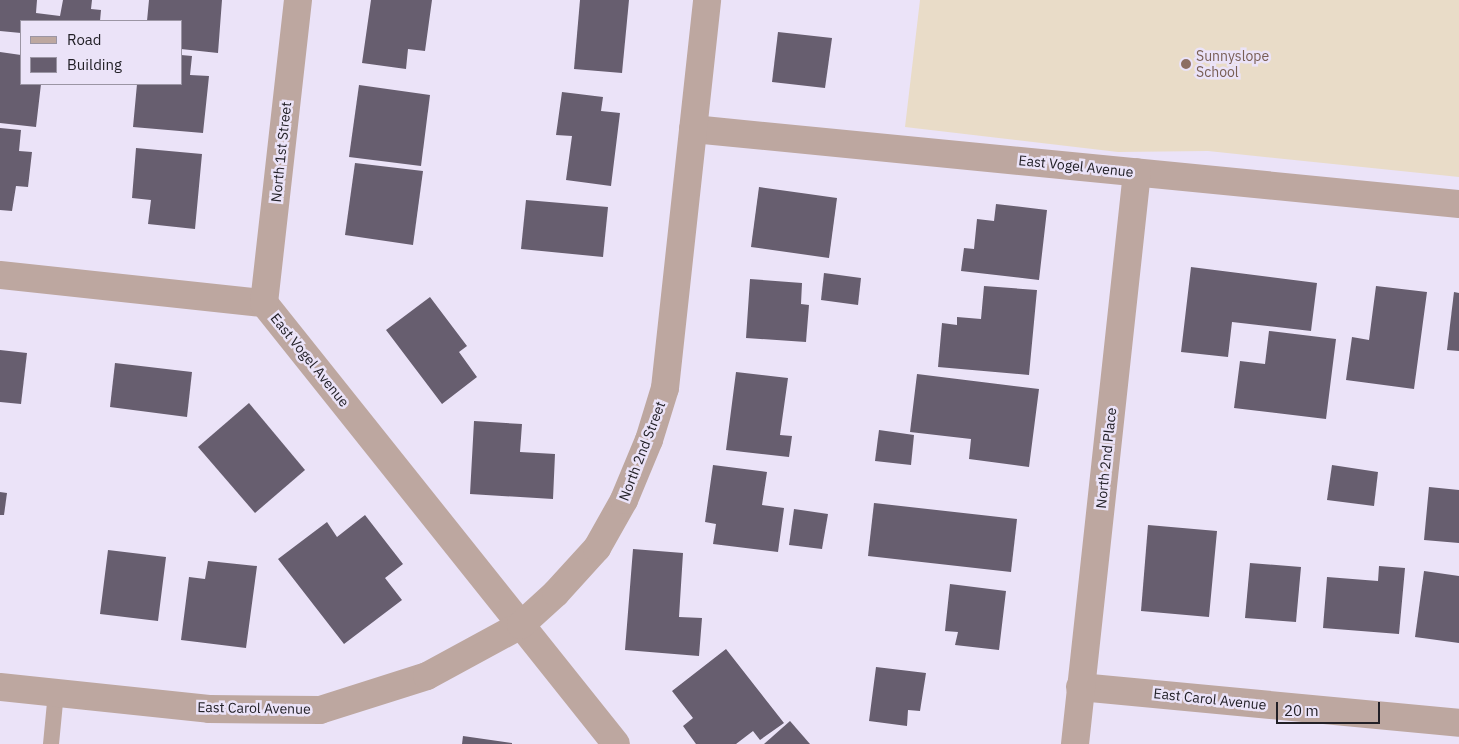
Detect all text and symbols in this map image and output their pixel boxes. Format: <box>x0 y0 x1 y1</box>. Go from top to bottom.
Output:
legend <box>20 20 182 85</box>
text: Road <box>67 30 102 49</box>
place label: Sunnyslope School <box>1196 48 1269 80</box>
text: Building <box>67 55 122 74</box>
marker: Sunnyslope School <box>1180 58 1192 70</box>
street label: North 1st Street <box>267 101 295 203</box>
street label: East Vogel Avenue <box>1018 152 1134 180</box>
street label: East Vogel Avenue <box>267 310 353 410</box>
street label: North 2nd Street <box>615 399 669 503</box>
street label: North 2nd Place <box>1092 407 1120 509</box>
street label: East Carol Avenue <box>1153 685 1267 713</box>
scale bar <box>1279 692 1383 724</box>
street label: East Carol Avenue <box>197 699 311 717</box>
text: 20 m <box>1284 701 1319 720</box>

